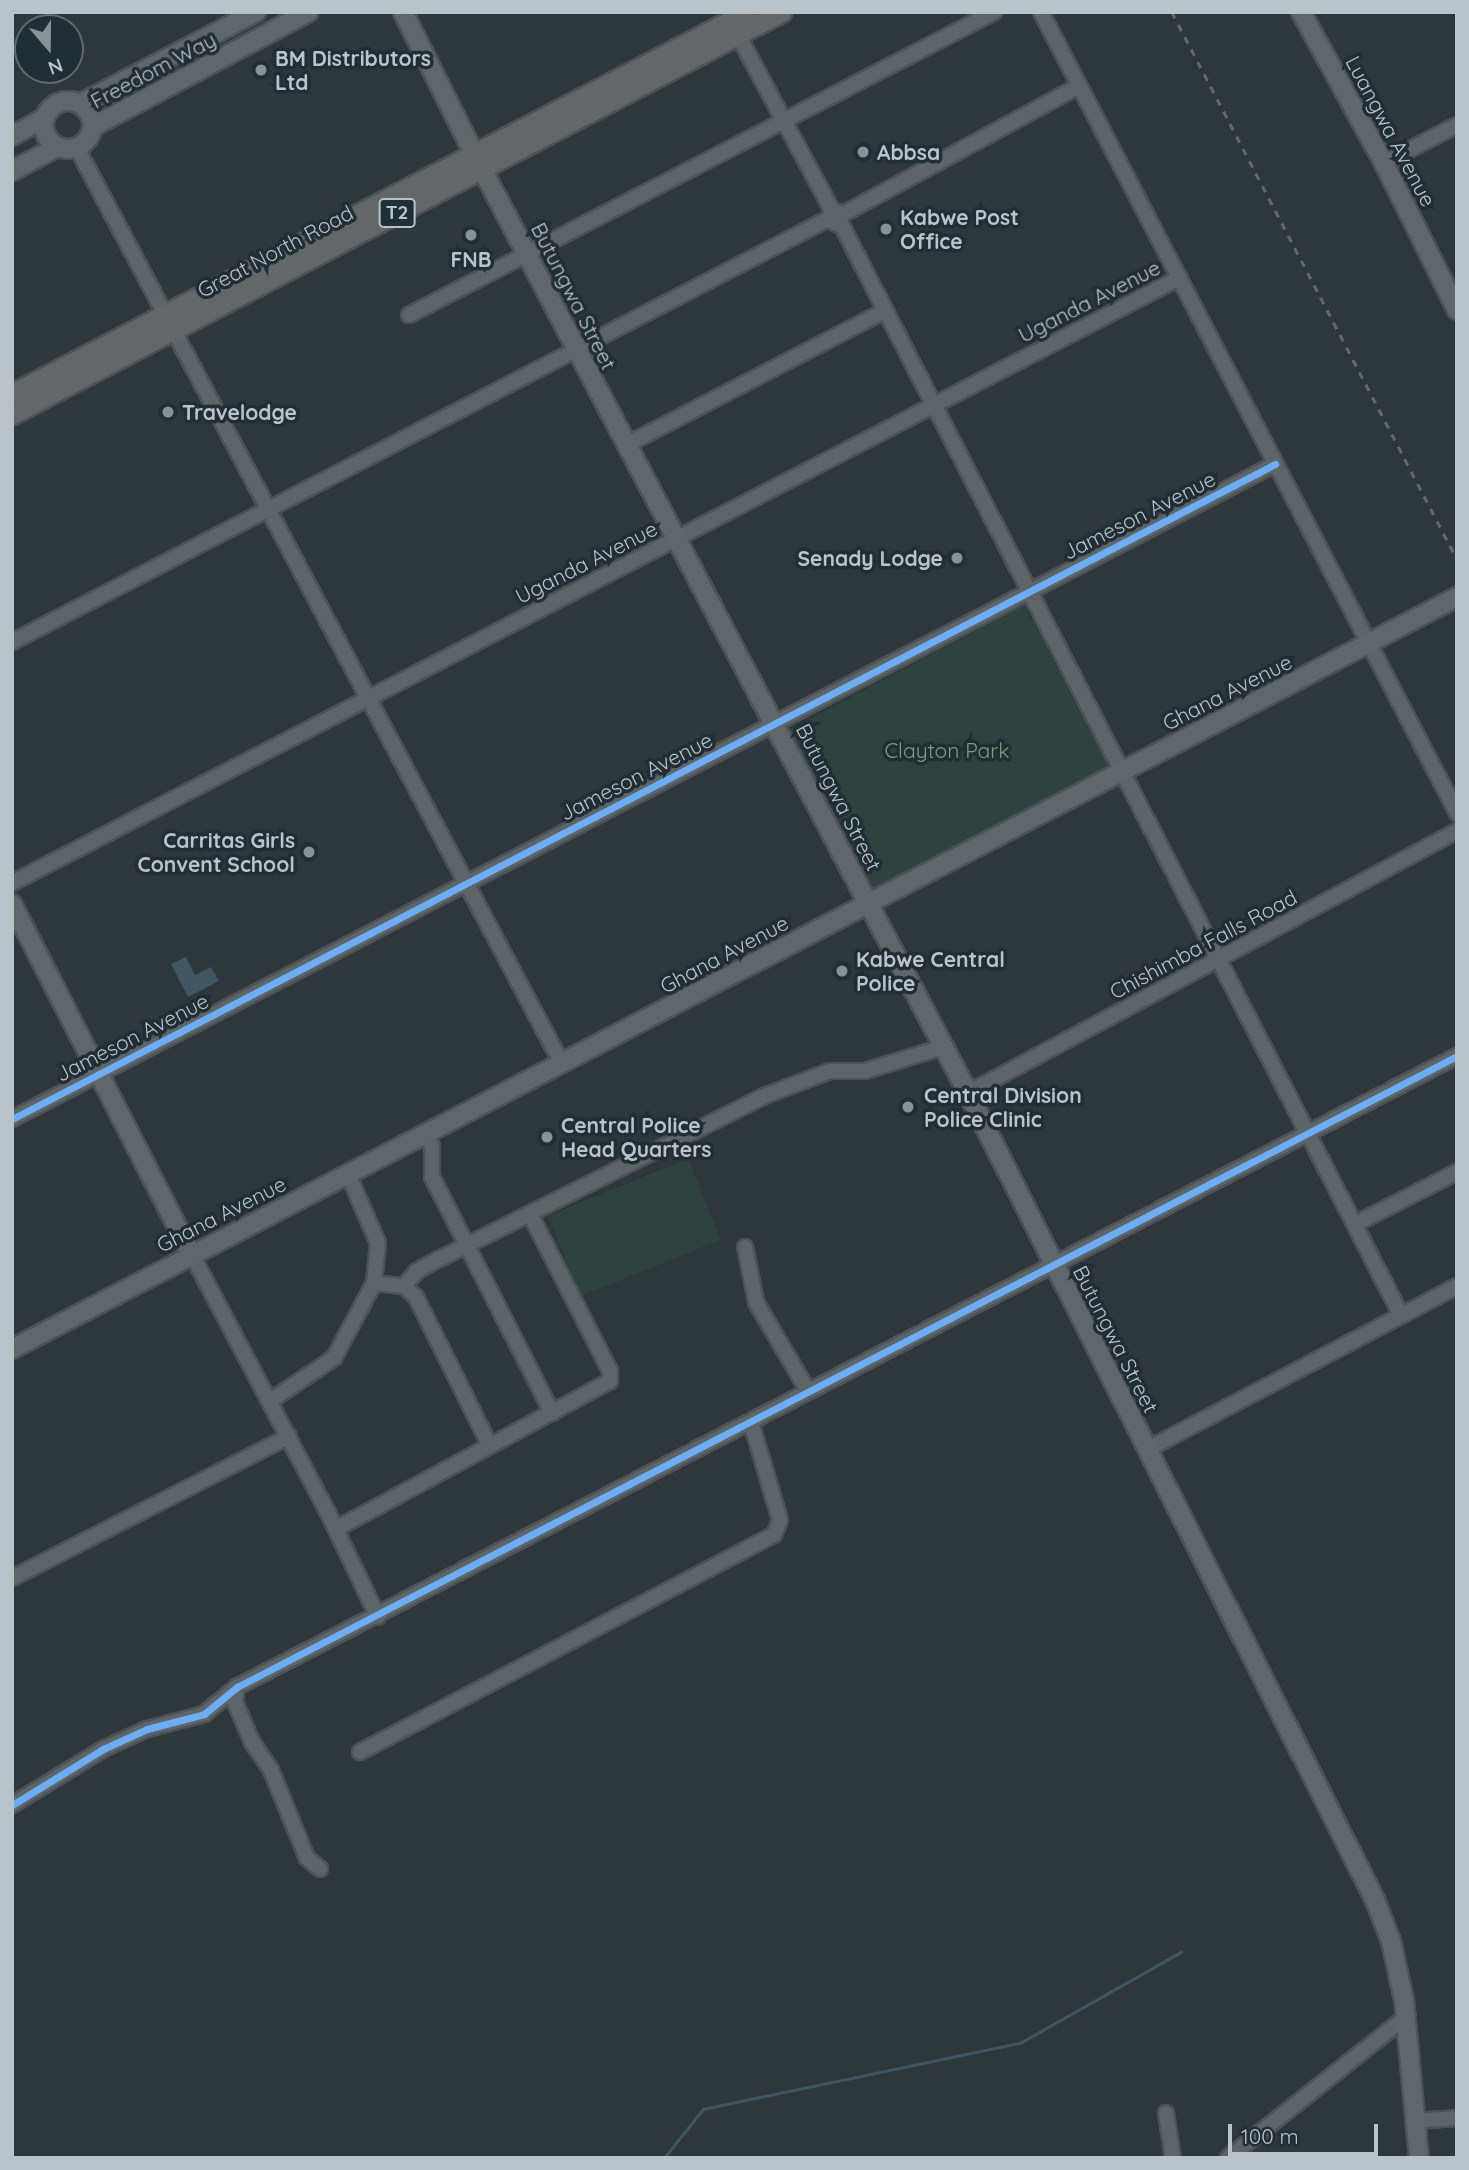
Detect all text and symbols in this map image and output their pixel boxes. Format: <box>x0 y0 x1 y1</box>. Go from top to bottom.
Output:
north arrow <box>14 14 84 84</box>
street label: Freedom Way <box>86 26 220 114</box>
place label: BM Distributors Ltd <box>275 45 431 95</box>
street label: Luangwa Avenue <box>1341 51 1441 211</box>
text: N <box>45 53 66 81</box>
marker: BM Distributors Ltd <box>253 62 269 78</box>
place label: Abbsa <box>877 139 940 165</box>
marker: Abbsa <box>855 144 871 160</box>
road number: T2 <box>378 197 416 228</box>
street label: Great North Road <box>193 199 357 303</box>
place label: Kabwe Post Office <box>900 204 1019 254</box>
street label: Butungwa Street <box>526 218 622 374</box>
marker: Kabwe Post Office <box>878 221 894 237</box>
marker: FNB <box>463 227 479 243</box>
place label: FNB <box>451 246 491 272</box>
street label: Uganda Avenue <box>1014 254 1164 348</box>
place label: Travelodge <box>182 399 297 425</box>
marker: Travelodge <box>160 404 176 420</box>
street label: Jameson Avenue <box>1058 466 1220 564</box>
street label: Uganda Avenue <box>511 515 661 609</box>
place label: Senady Lodge <box>798 545 943 571</box>
marker: Senady Lodge <box>949 550 965 566</box>
street label: Ghana Avenue <box>1158 649 1296 735</box>
street label: Butungwa Street <box>791 719 887 875</box>
street label: Jameson Avenue <box>555 727 717 825</box>
park label: Clayton Park <box>884 737 1010 763</box>
place label: Carritas Girls Convent School <box>138 827 295 877</box>
marker: Carritas Girls Convent School <box>301 844 317 860</box>
street label: Chishimba Falls Road <box>1105 884 1301 1004</box>
street label: Ghana Avenue <box>656 910 792 998</box>
place label: Kabwe Central Police <box>856 946 1005 996</box>
marker: Kabwe Central Police <box>834 963 850 979</box>
street label: Jameson Avenue <box>51 988 213 1086</box>
place label: Central Division Police Clinic <box>924 1082 1082 1132</box>
marker: Central Division Police Clinic <box>898 1097 918 1117</box>
place label: Central Police Head Quarters <box>561 1112 711 1162</box>
marker: Central Police Head Quarters <box>539 1129 555 1145</box>
street label: Ghana Avenue <box>152 1171 290 1257</box>
street label: Butungwa Street <box>1068 1261 1164 1417</box>
scale bar <box>1231 2110 1382 2154</box>
text: 100 m <box>1241 2123 1299 2149</box>

